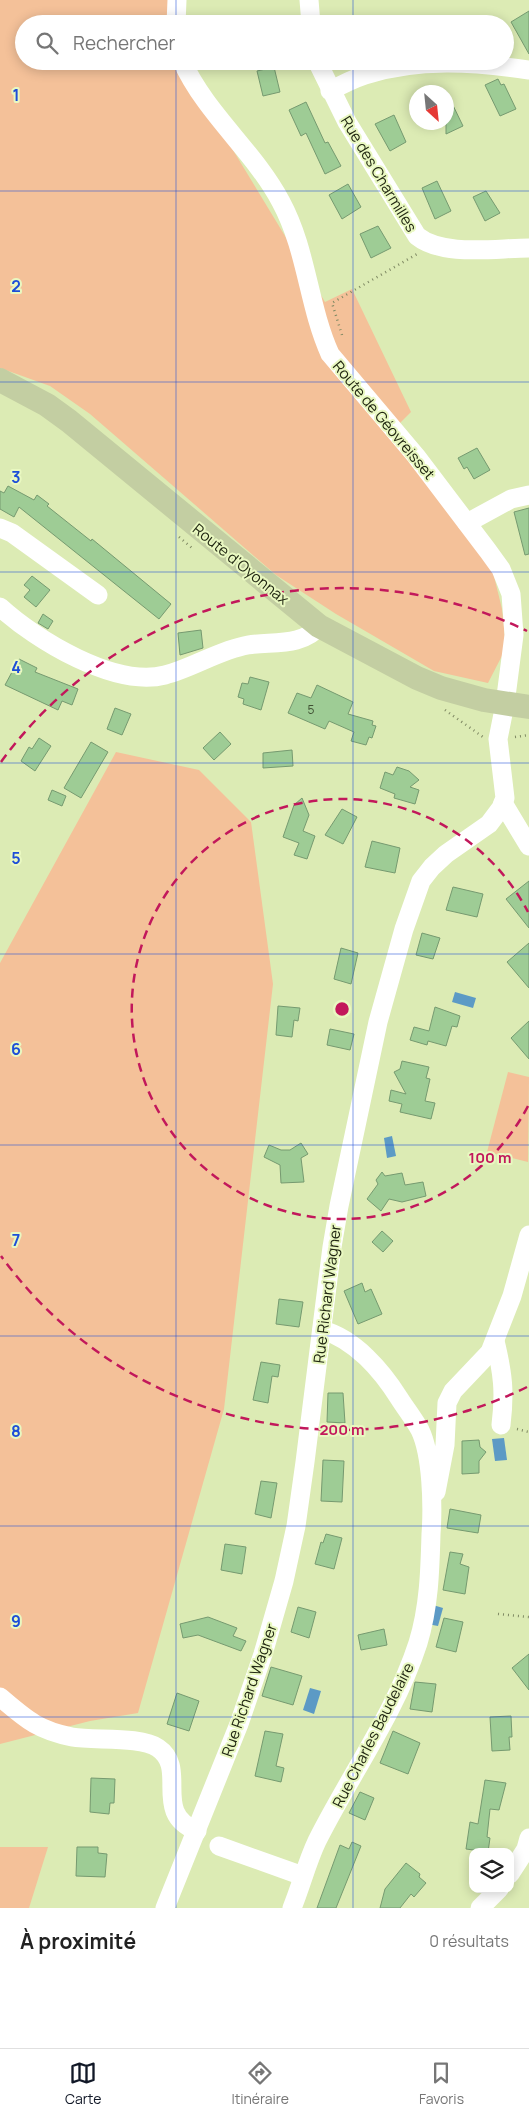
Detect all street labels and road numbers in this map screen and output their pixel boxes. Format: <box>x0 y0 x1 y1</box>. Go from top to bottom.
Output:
street label: Rue des Charmilles <box>336 112 422 236</box>
street label: Route de Géovreisset <box>328 356 440 484</box>
street label: Route d'Oyonnax <box>188 519 294 609</box>
street label: Rue Richard Wagner <box>308 1223 346 1364</box>
street label: Rue Richard Wagner <box>216 1620 282 1759</box>
street label: Rue Charles Baudelaire <box>327 1659 419 1811</box>

